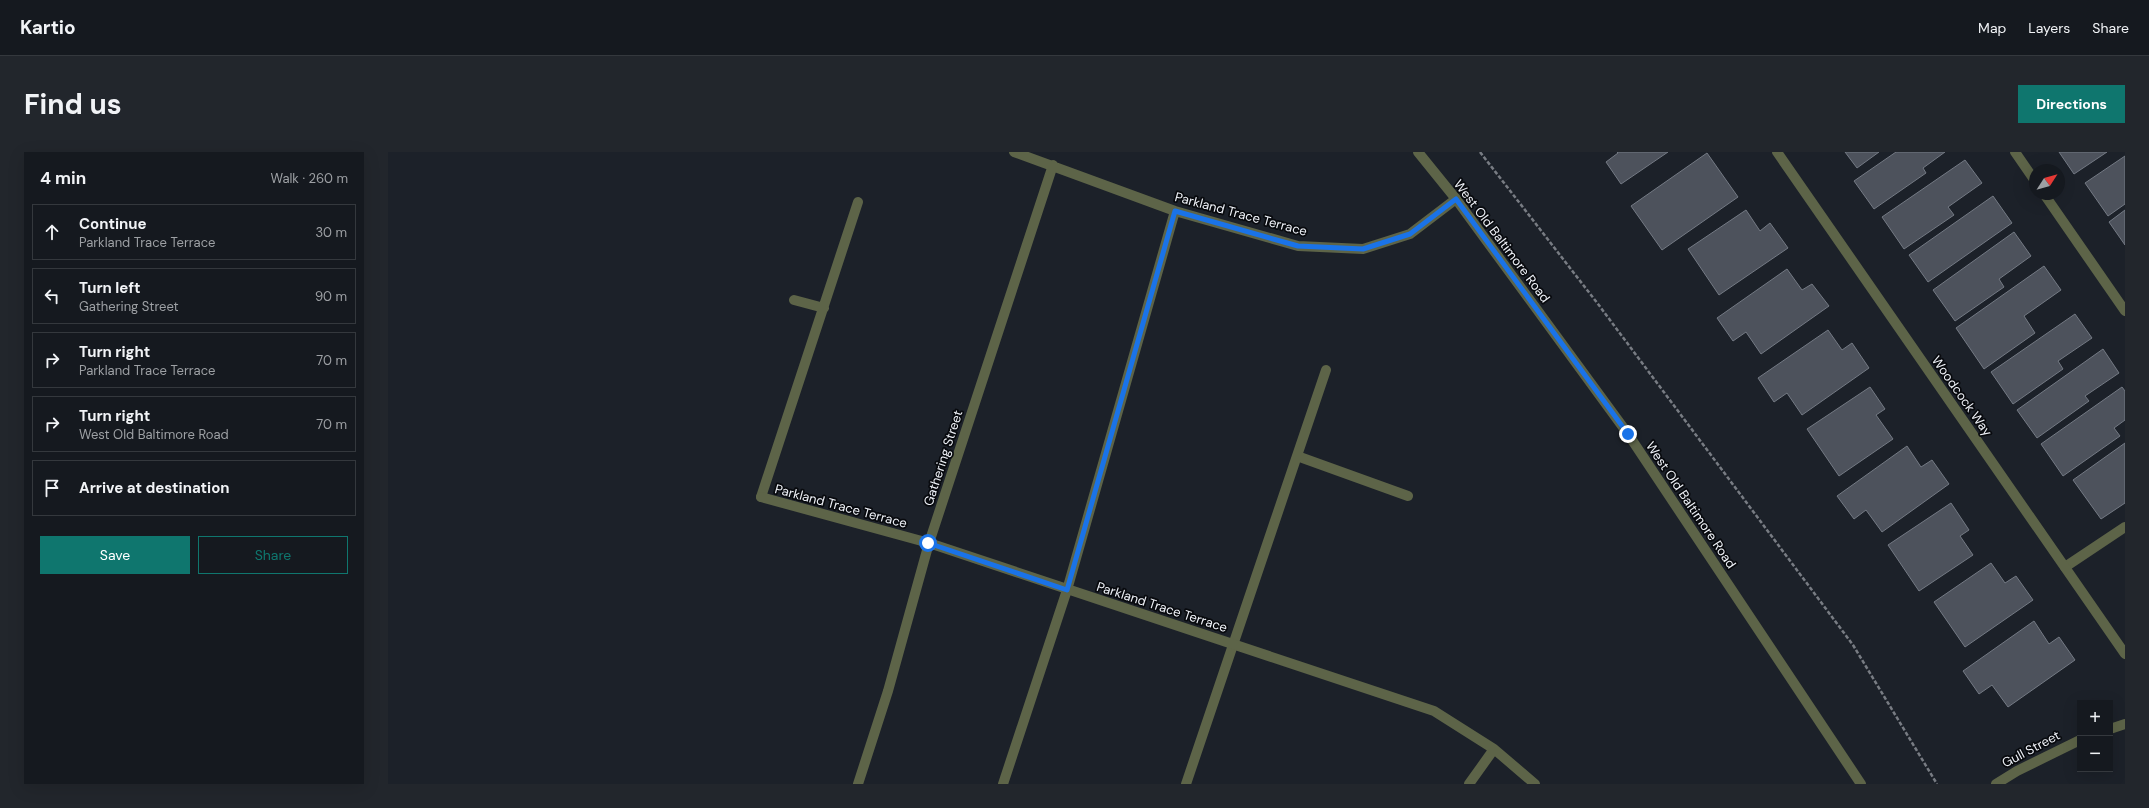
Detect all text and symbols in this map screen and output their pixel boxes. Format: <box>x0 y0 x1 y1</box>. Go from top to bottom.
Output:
text: Kartio <box>20 15 76 40</box>
text: Map <box>1978 19 2006 37</box>
text: Layers <box>2028 19 2070 37</box>
text: Share <box>2092 19 2129 37</box>
button: Directions <box>2018 85 2125 123</box>
text: Find us <box>24 86 122 123</box>
north arrow <box>2029 164 2065 200</box>
text: 4 min <box>40 167 86 189</box>
text: Walk · 260 m <box>270 170 348 187</box>
street label: West Old Baltimore Road <box>1450 176 1554 306</box>
street label: Parkland Trace Terrace <box>1173 188 1309 240</box>
text: Continue <box>79 214 147 234</box>
icon: ahead <box>41 221 63 243</box>
text: 30 m <box>315 224 347 241</box>
text: Parkland Trace Terrace <box>79 234 215 251</box>
text: Turn left <box>79 278 140 298</box>
icon: left <box>41 285 63 307</box>
text: 90 m <box>315 288 347 305</box>
text: Gathering Street <box>79 298 179 315</box>
text: Turn right <box>79 342 150 362</box>
icon: right <box>41 349 63 371</box>
text: 70 m <box>316 352 347 369</box>
street label: Woodcock Way <box>1928 353 1996 439</box>
text: Parkland Trace Terrace <box>79 362 215 379</box>
text: Turn right <box>79 406 150 426</box>
street label: Gathering Street <box>920 408 966 508</box>
icon: right <box>41 413 63 435</box>
text: 70 m <box>316 416 347 433</box>
route end <box>1619 425 1637 443</box>
text: West Old Baltimore Road <box>79 426 229 443</box>
street label: West Old Baltimore Road <box>1642 438 1740 572</box>
icon: arrive <box>41 477 63 499</box>
text: Arrive at destination <box>79 478 230 498</box>
street label: Parkland Trace Terrace <box>773 480 909 532</box>
route start <box>919 534 937 552</box>
button: Save <box>40 536 190 574</box>
button: Share <box>198 536 348 574</box>
street label: Parkland Trace Terrace <box>1094 578 1230 636</box>
map controls <box>2077 700 2113 772</box>
button: + <box>2077 700 2113 736</box>
street label: Gull Street <box>1999 727 2063 771</box>
button: − <box>2077 736 2113 772</box>

